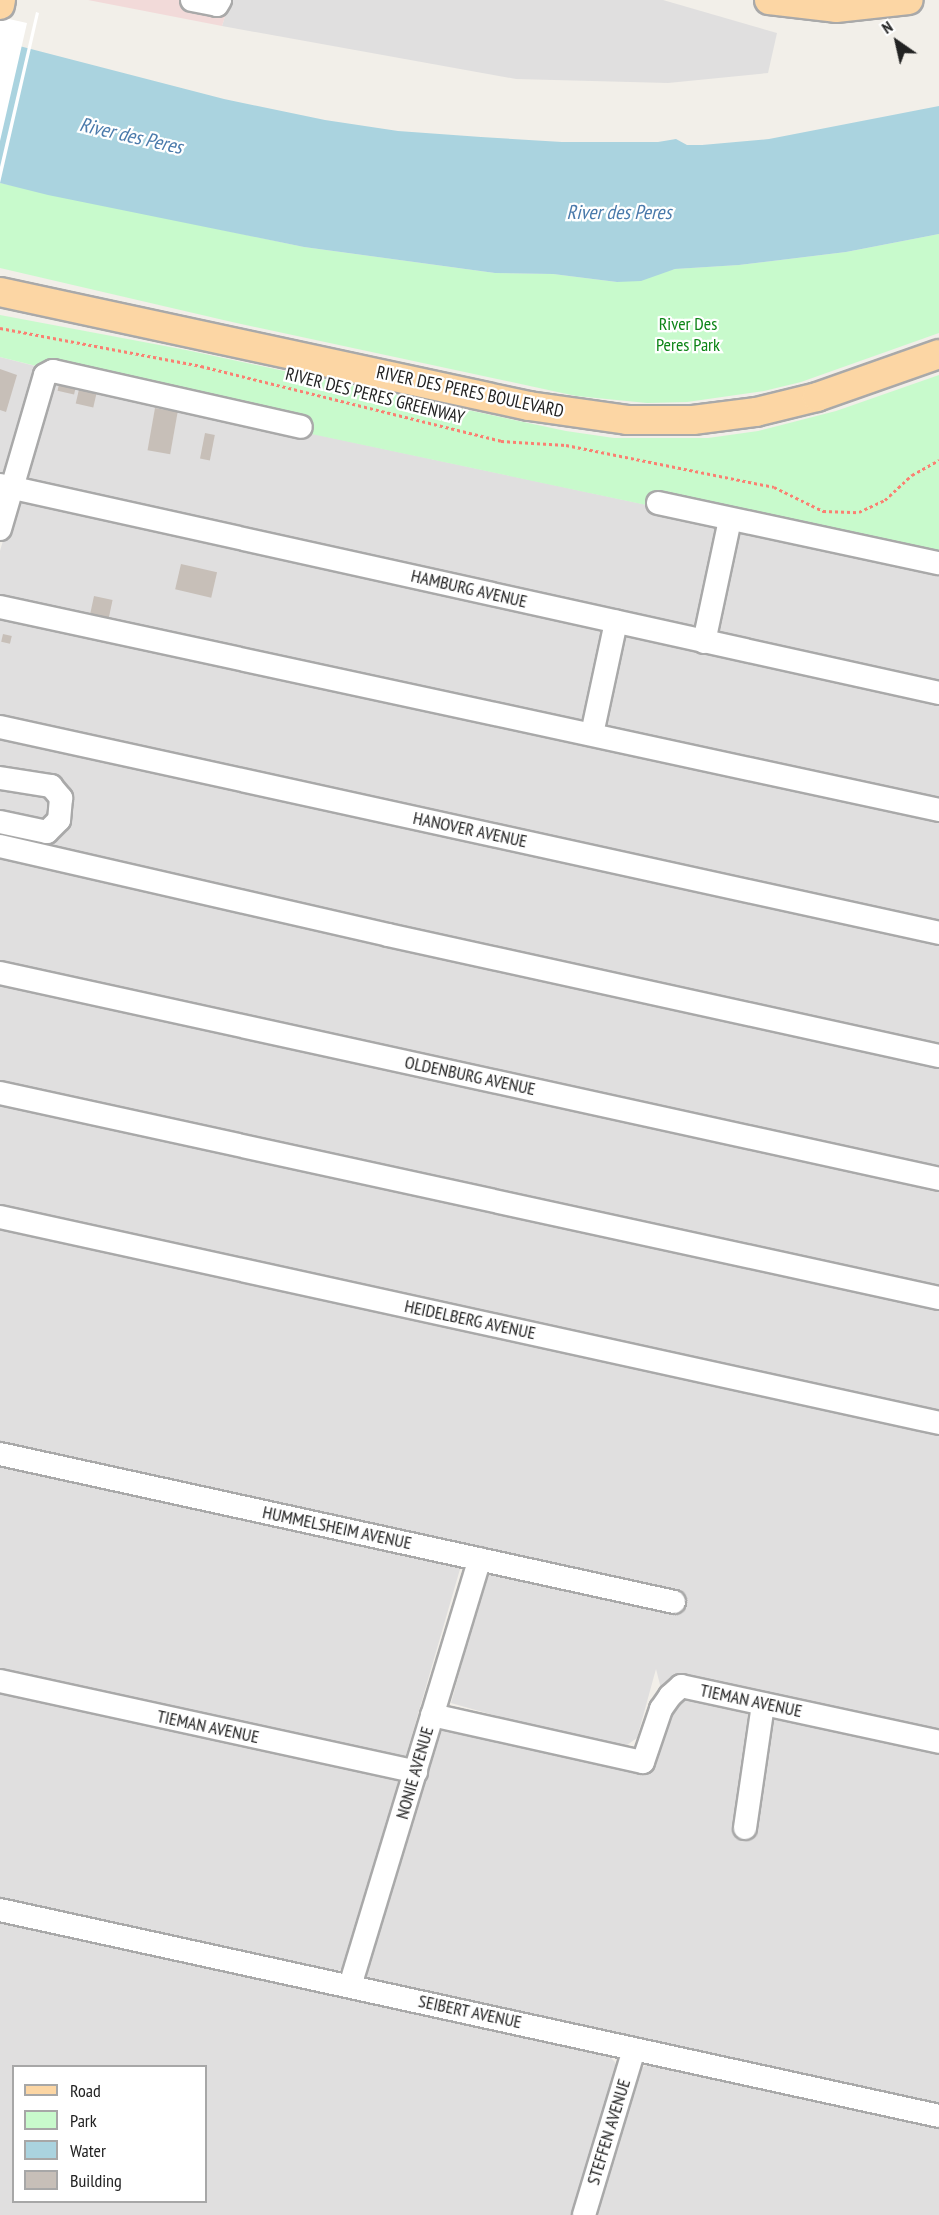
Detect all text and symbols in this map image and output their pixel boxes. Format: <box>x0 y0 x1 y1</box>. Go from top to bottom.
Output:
north arrow <box>867 12 927 72</box>
text: N <box>878 16 896 38</box>
water label: River des Peres <box>77 113 185 159</box>
water label: River des Peres <box>567 200 671 224</box>
park label: River Des Peres Park <box>656 314 720 356</box>
street label: RIVER DES PERES BOULEVARD <box>374 362 566 422</box>
street label: RIVER DES PERES GREENWAY <box>283 363 467 429</box>
street label: HAMBURG AVENUE <box>409 565 529 613</box>
street label: HANOVER AVENUE <box>411 807 529 853</box>
street label: OLDENBURG AVENUE <box>402 1052 538 1100</box>
street label: HEIDELBERG AVENUE <box>402 1296 538 1344</box>
street label: HUMMELSHEIM AVENUE <box>260 1502 414 1554</box>
street label: TIEMAN AVENUE <box>698 1680 804 1722</box>
street label: TIEMAN AVENUE <box>155 1706 261 1748</box>
street label: NONIE AVENUE <box>391 1724 439 1822</box>
street label: SEIBERT AVENUE <box>416 1990 524 2034</box>
legend <box>12 2065 207 2203</box>
street label: STEFFEN AVENUE <box>583 2076 635 2188</box>
text: Road <box>70 2079 101 2102</box>
text: Park <box>70 2109 97 2132</box>
text: Water <box>70 2139 106 2162</box>
text: Building <box>70 2169 122 2192</box>

